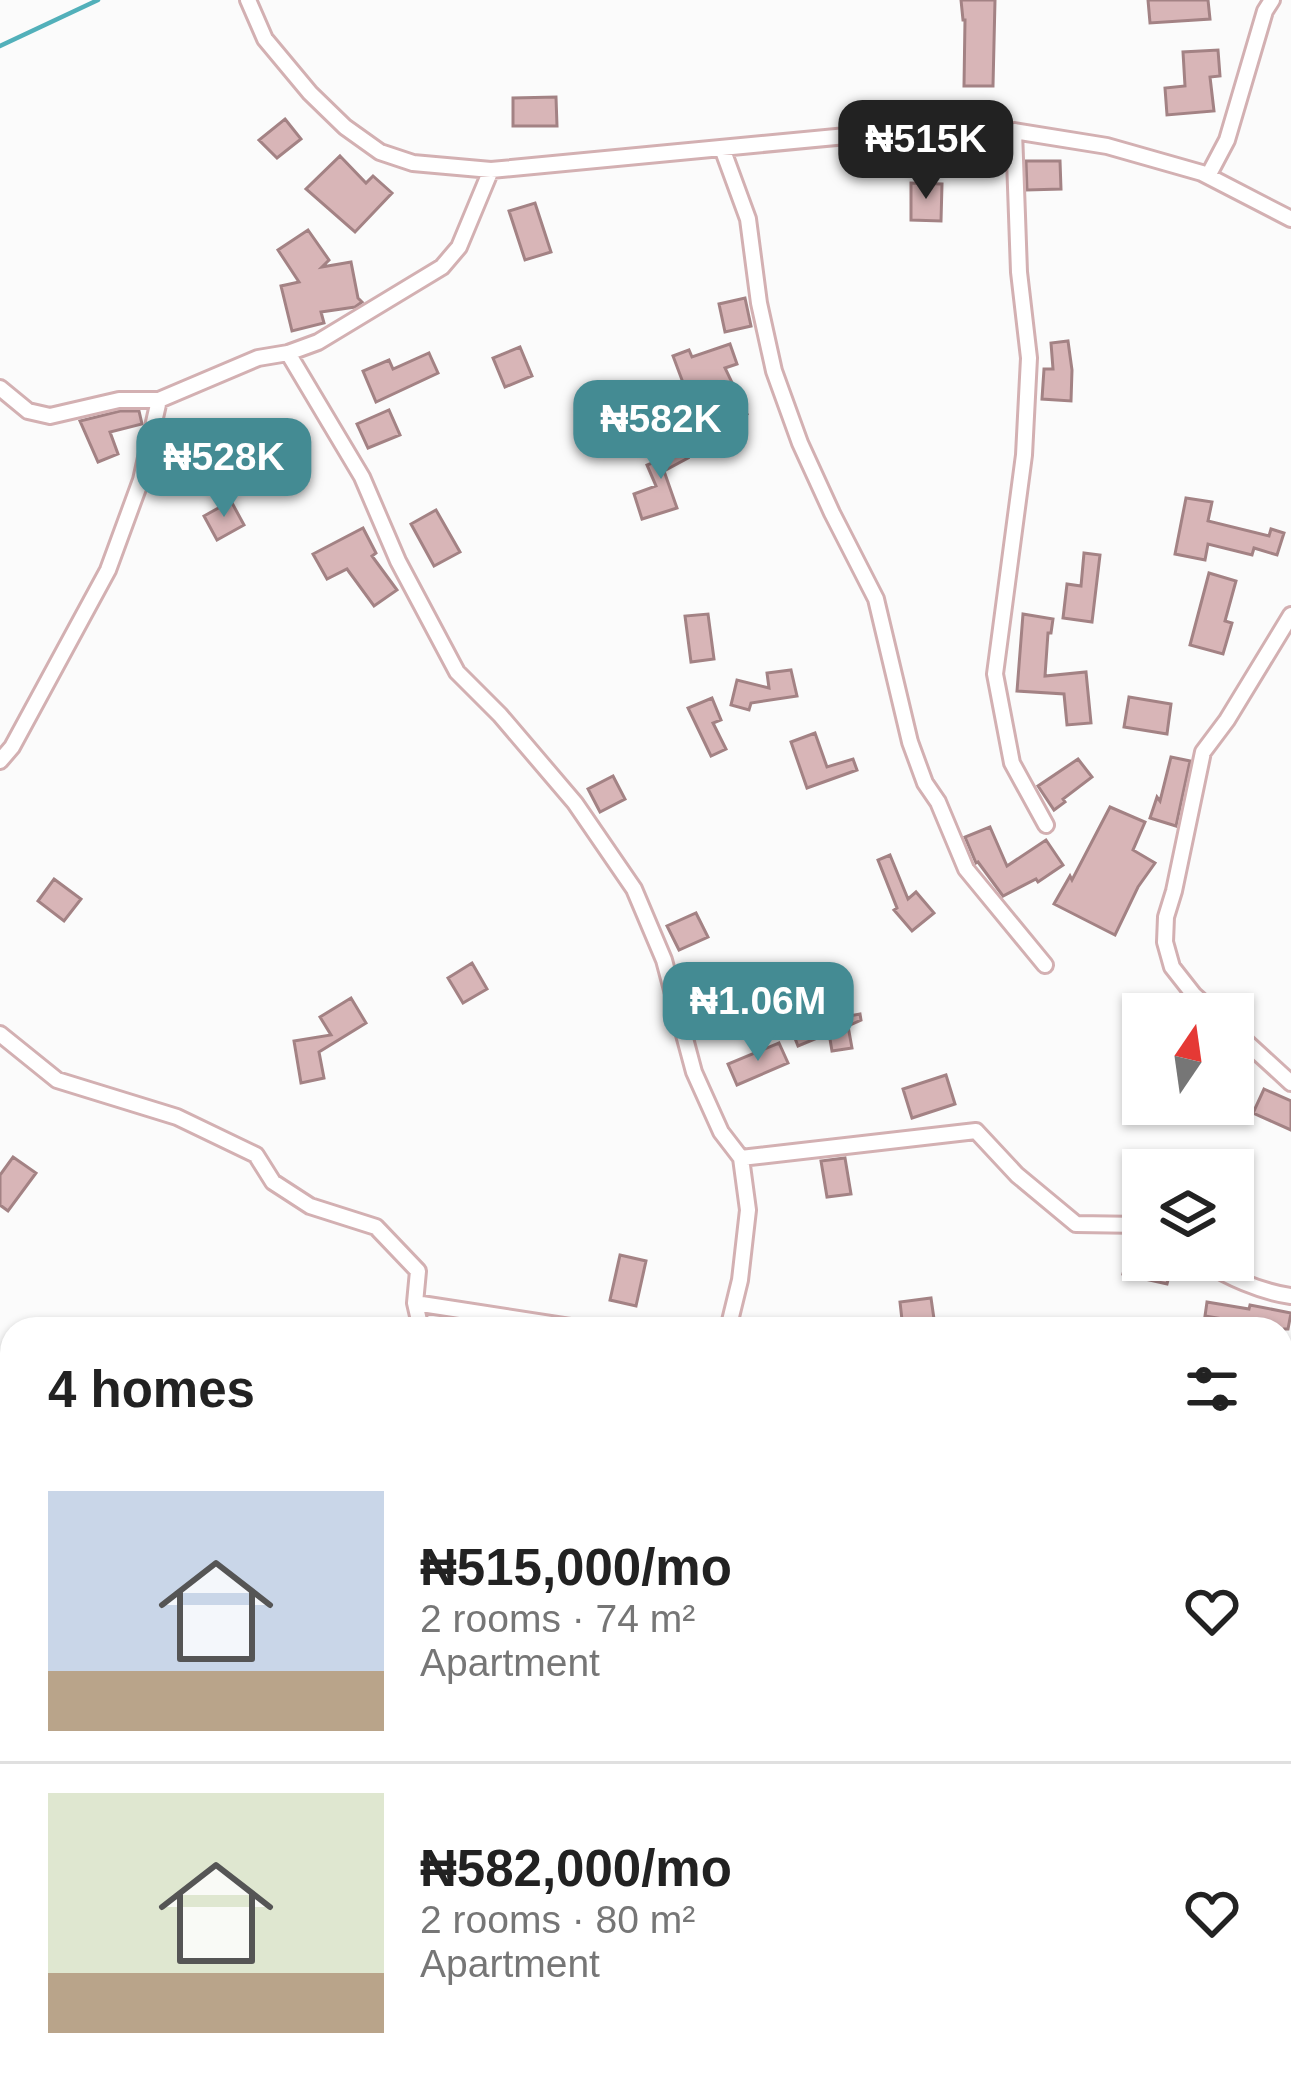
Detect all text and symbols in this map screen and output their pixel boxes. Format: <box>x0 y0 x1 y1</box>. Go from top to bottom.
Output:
pin: ₦515K <box>842 100 1010 202</box>
text: ₦515K <box>865 117 987 160</box>
pin: ₦582K <box>577 380 745 482</box>
text: ₦582K <box>600 397 722 440</box>
pin: ₦528K <box>140 418 308 520</box>
text: ₦528K <box>163 435 285 478</box>
pin: ₦1.06M <box>660 962 856 1064</box>
text: ₦1.06M <box>690 979 826 1022</box>
north arrow <box>1122 993 1254 1125</box>
map controls <box>1122 993 1254 1281</box>
button: layers <box>1122 1149 1254 1281</box>
icon: filters <box>1179 1356 1245 1422</box>
text: 4 homes <box>48 1361 255 1418</box>
icon: home <box>144 1539 288 1683</box>
text: ₦515,000/mo <box>420 1539 732 1596</box>
icon: heart <box>1179 1578 1245 1644</box>
text: 2 rooms · 74 m² <box>420 1597 695 1640</box>
text: Apartment <box>420 1641 600 1684</box>
text: ₦582,000/mo <box>420 1840 732 1897</box>
icon: home <box>144 1841 288 1985</box>
icon: heart <box>1179 1880 1245 1946</box>
text: 2 rooms · 80 m² <box>420 1898 695 1941</box>
text: Apartment <box>420 1942 600 1985</box>

